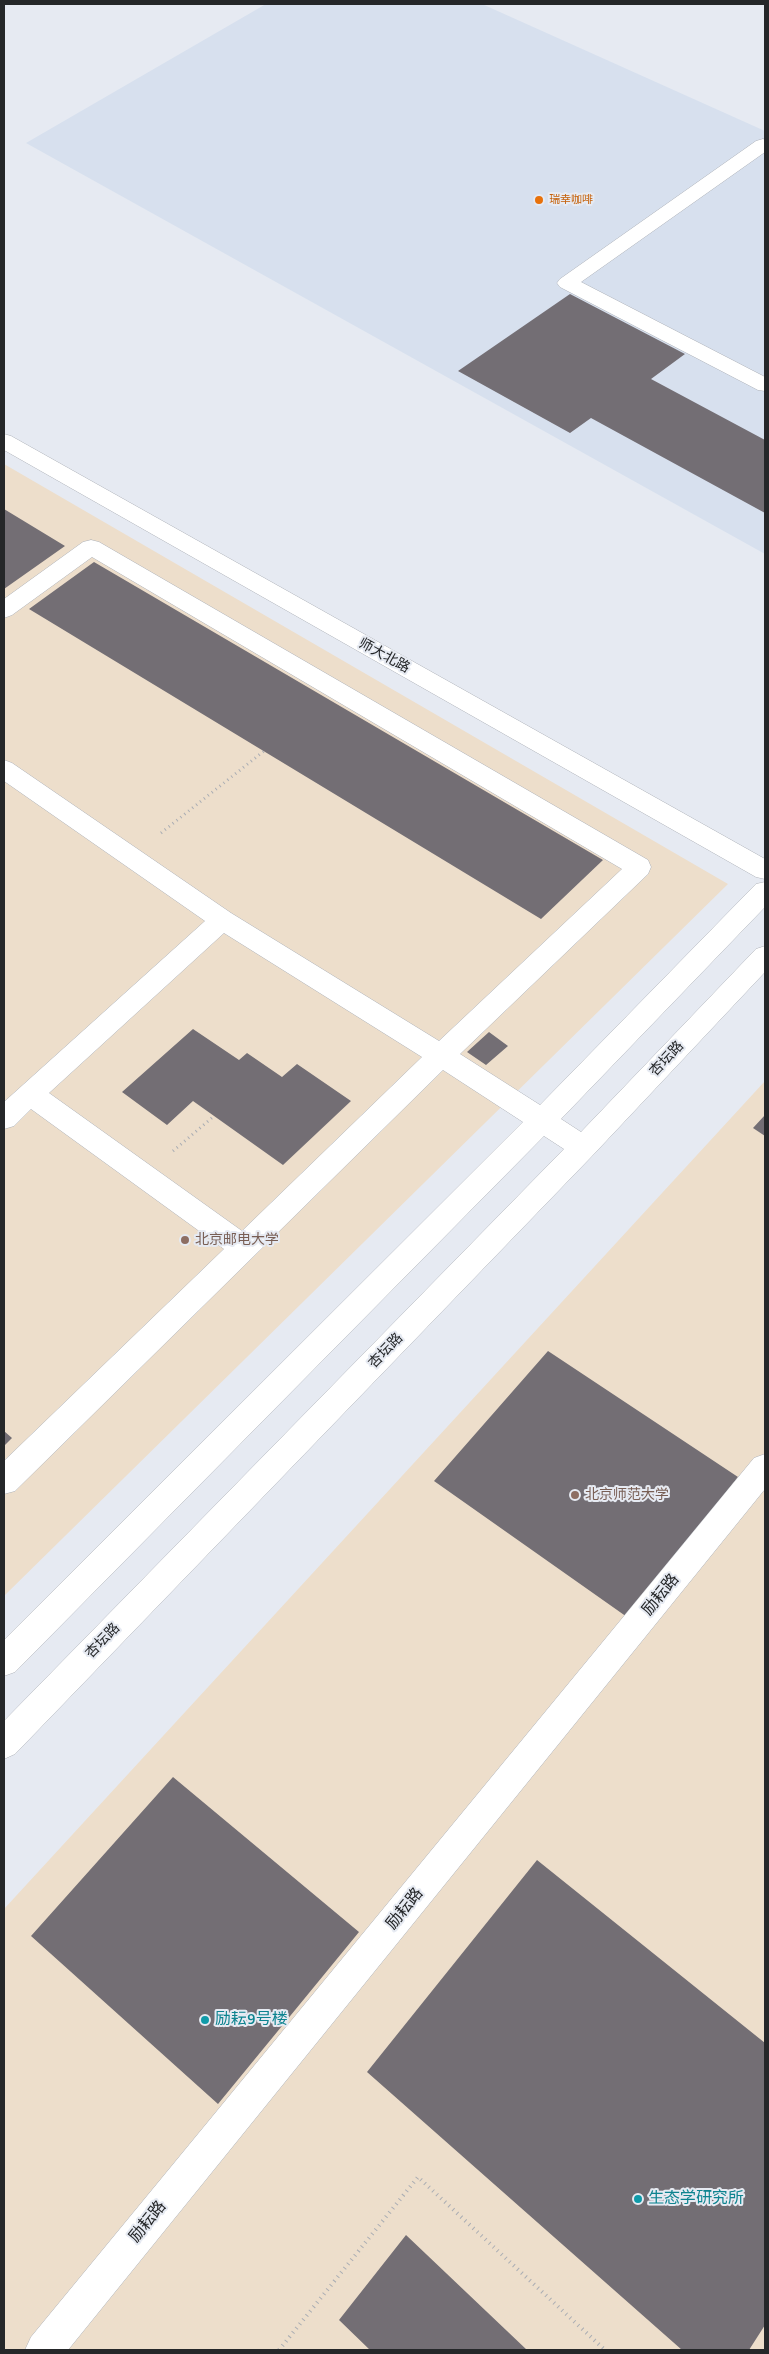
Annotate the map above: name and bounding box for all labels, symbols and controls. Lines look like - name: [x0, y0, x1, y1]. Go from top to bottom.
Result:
- place label: 瑞幸咖啡: [549, 193, 593, 207]
- marker: 瑞幸咖啡: [533, 194, 545, 206]
- street label: 师大北路: [355, 635, 413, 677]
- street label: 杏坛路: [647, 1038, 687, 1080]
- place label: 北京邮电大学: [195, 1232, 279, 1248]
- marker: 北京邮电大学: [179, 1234, 191, 1246]
- street label: 杏坛路: [365, 1330, 407, 1372]
- place label: 北京师范大学: [585, 1487, 669, 1503]
- marker: 北京师范大学: [569, 1489, 581, 1501]
- street label: 励耘路: [638, 1570, 684, 1620]
- street label: 杏坛路: [82, 1620, 124, 1662]
- street label: 励耘路: [382, 1884, 428, 1934]
- place label: 励耘9号楼: [215, 2010, 288, 2030]
- marker: 励耘9号楼: [199, 2014, 211, 2026]
- place label: 生态学研究所: [648, 2189, 744, 2209]
- marker: 生态学研究所: [632, 2193, 644, 2205]
- street label: 励耘路: [125, 2197, 171, 2247]

